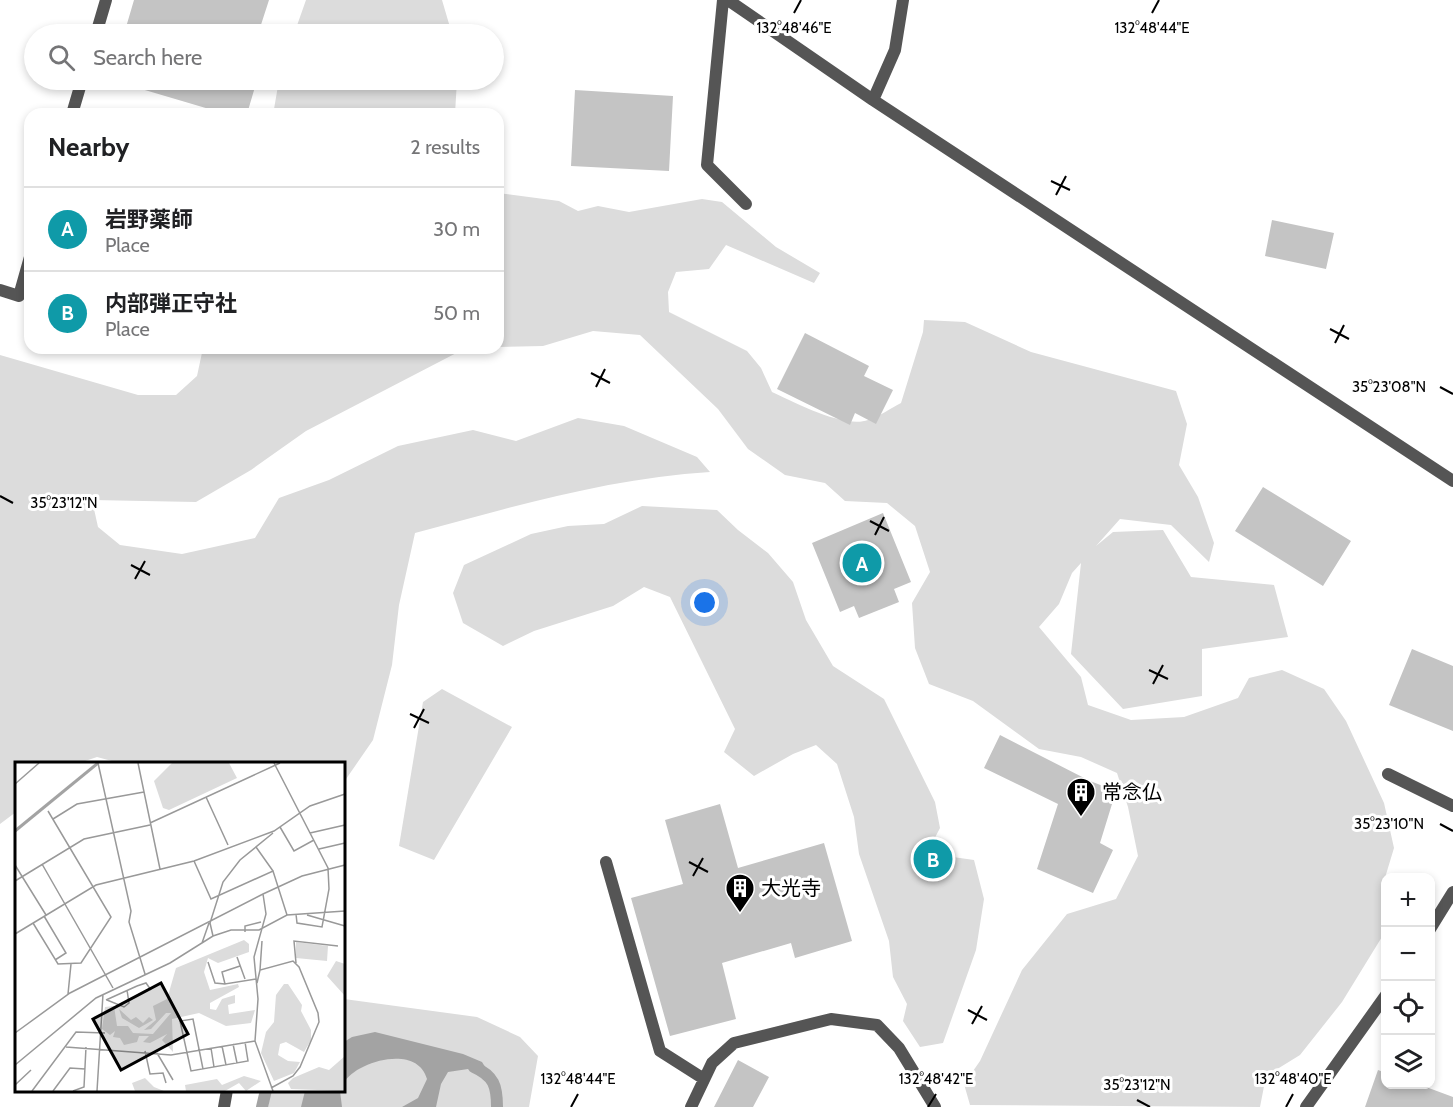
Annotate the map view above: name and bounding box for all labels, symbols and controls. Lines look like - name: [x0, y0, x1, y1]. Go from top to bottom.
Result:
- text: 132°48'46"E: [756, 19, 832, 37]
- text: 132°48'44"E: [1114, 19, 1190, 37]
- search box: [24, 24, 504, 90]
- icon: search: [45, 41, 78, 74]
- text: Search here: [93, 44, 202, 71]
- text: Nearby: [48, 131, 129, 163]
- text: 2 results: [410, 135, 480, 159]
- text: 岩野薬師: [105, 206, 193, 233]
- text: A: [61, 217, 74, 241]
- text: 30 m: [433, 217, 480, 241]
- text: Place: [105, 233, 150, 257]
- text: 内部弾正守社: [105, 290, 237, 317]
- text: B: [61, 301, 74, 325]
- text: 50 m: [433, 301, 480, 325]
- text: Place: [105, 317, 150, 341]
- text: 35°23'08"N: [1352, 378, 1426, 396]
- text: 35°23'12"N: [30, 494, 98, 512]
- pin: A: [842, 540, 882, 586]
- your location: [690, 588, 719, 617]
- inset map: [15, 762, 345, 1092]
- building icon: 常念仏: [1065, 776, 1097, 818]
- place label: 常念仏: [1102, 780, 1162, 804]
- text: 35°23'10"N: [1354, 815, 1424, 833]
- pin: B: [914, 836, 952, 882]
- building icon: 大光寺: [724, 872, 756, 914]
- map controls: [1381, 873, 1435, 1089]
- button: +: [1381, 873, 1435, 927]
- place label: 大光寺: [761, 876, 821, 900]
- button: −: [1381, 927, 1435, 981]
- button: locate: [1381, 981, 1435, 1035]
- button: layers: [1381, 1035, 1435, 1089]
- text: 132°48'44"E: [540, 1070, 616, 1088]
- text: 132°48'42"E: [899, 1070, 973, 1088]
- text: 132°48'40"E: [1254, 1070, 1332, 1088]
- text: 35°23'12"N: [1103, 1076, 1171, 1094]

